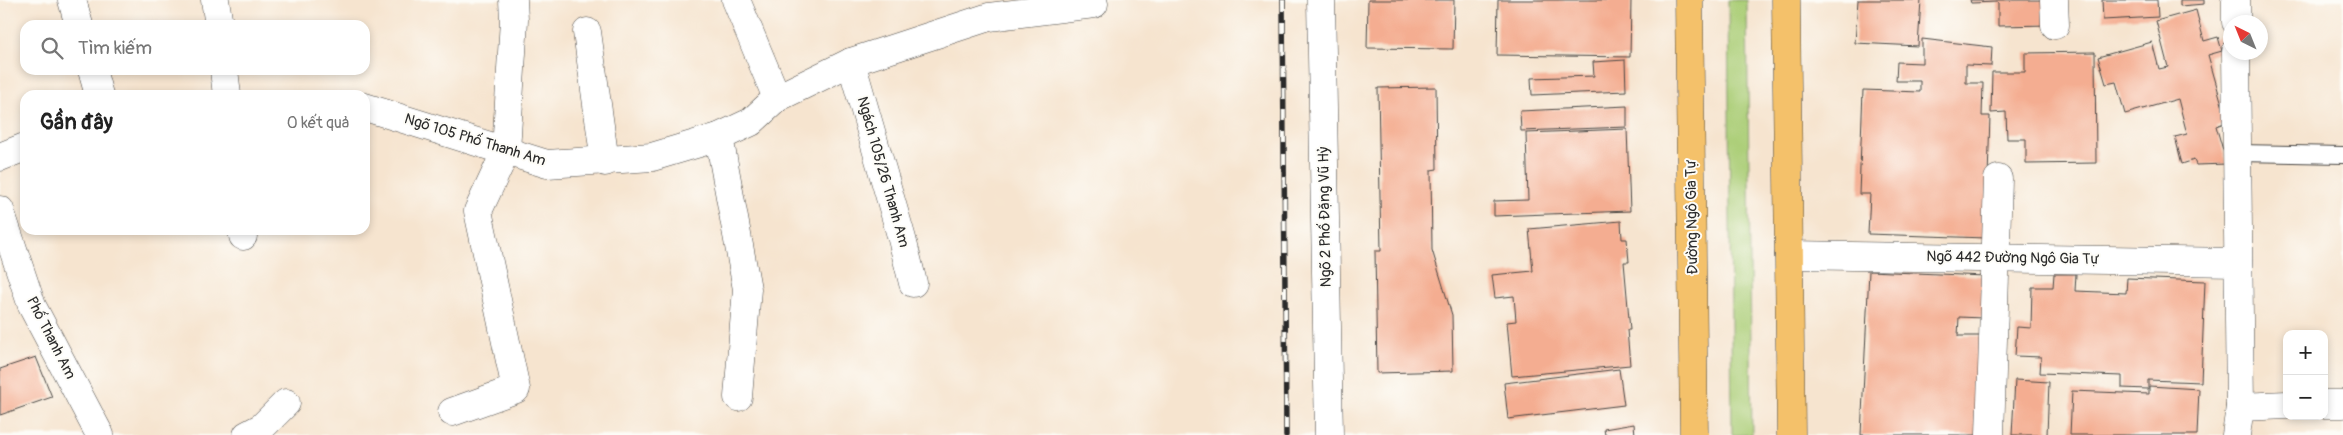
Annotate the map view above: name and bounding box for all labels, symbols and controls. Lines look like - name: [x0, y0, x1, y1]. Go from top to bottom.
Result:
- north arrow: [2223, 15, 2268, 60]
- search box: [20, 20, 370, 75]
- icon: search: [38, 34, 66, 62]
- text: Tìm kiếm: [78, 36, 152, 60]
- street label: Ngách 105/26 Thanh Am: [852, 94, 914, 250]
- text: Gần đây: [40, 109, 113, 136]
- street label: Ngõ 105 Phố Thanh Am: [402, 109, 548, 171]
- text: 0 kết quả: [287, 113, 350, 133]
- street label: Ngõ 2 Phố Đặng Vũ Hỷ: [1314, 146, 1336, 287]
- street label: Đường Ngô Gia Tự: [1681, 159, 1703, 275]
- street label: Ngõ 442 Đường Ngô Gia Tự: [1926, 247, 2100, 269]
- street label: Phố Thanh Am: [22, 294, 80, 382]
- map controls: [2283, 330, 2328, 420]
- button: +: [2283, 330, 2328, 375]
- button: −: [2283, 375, 2328, 420]

